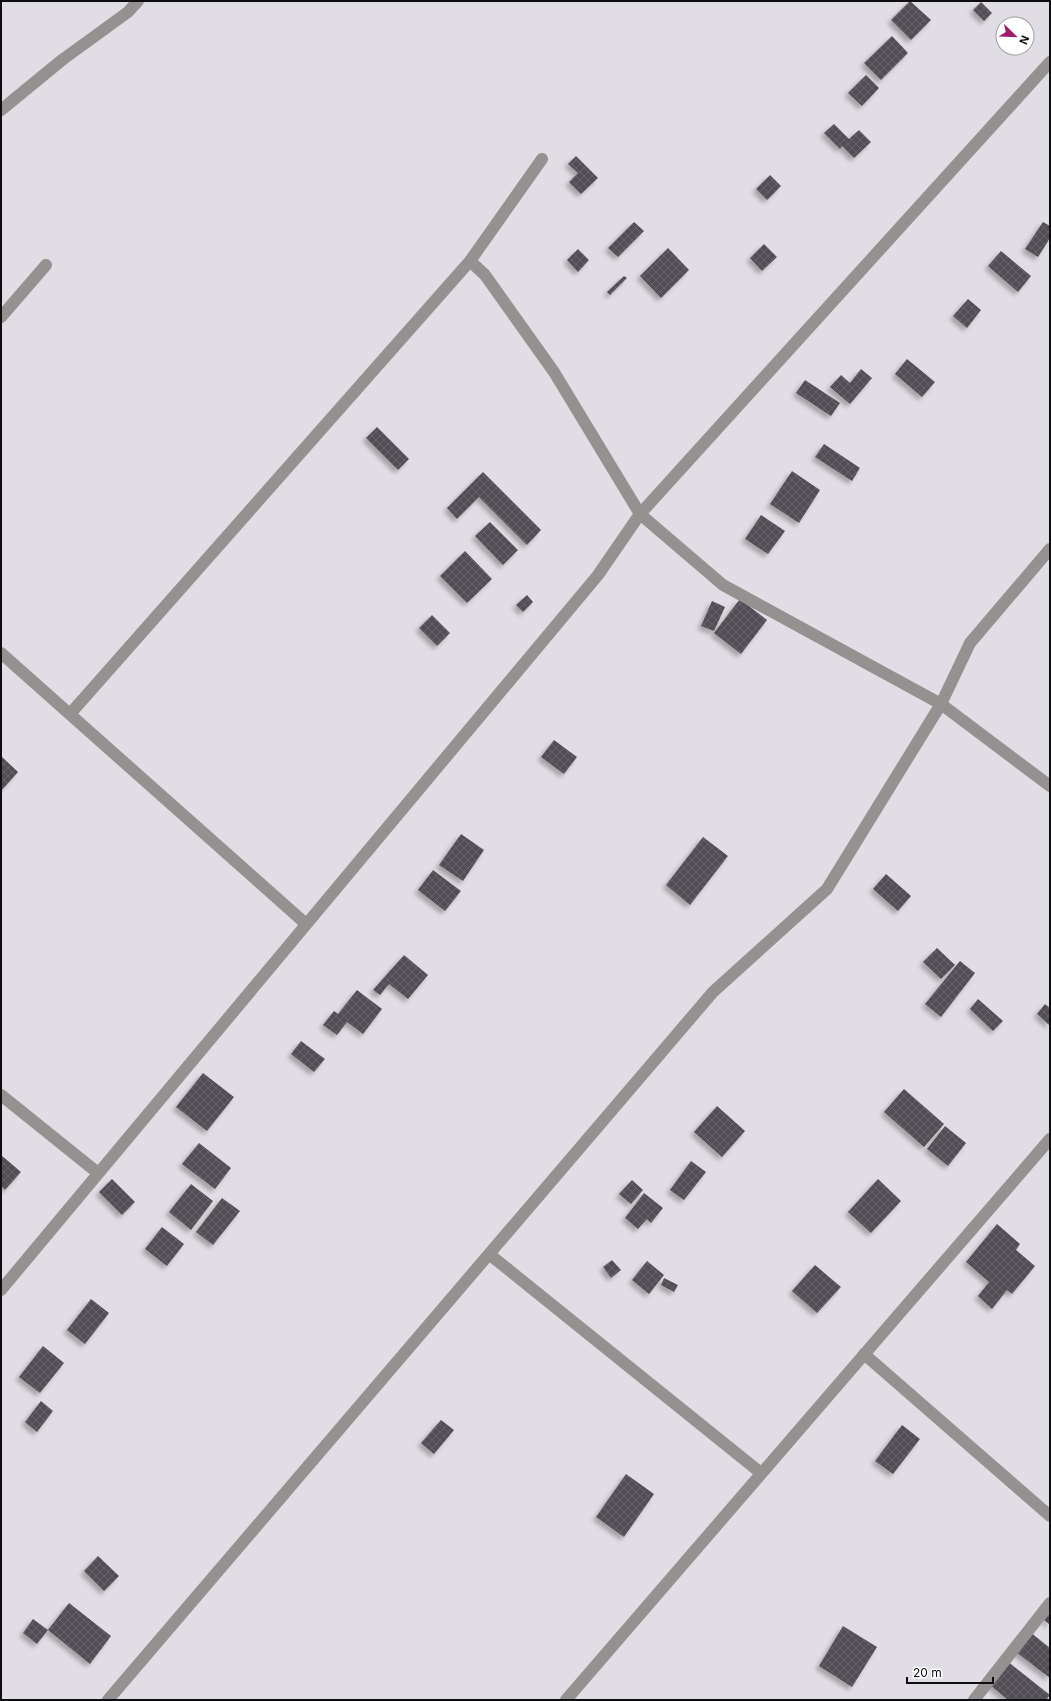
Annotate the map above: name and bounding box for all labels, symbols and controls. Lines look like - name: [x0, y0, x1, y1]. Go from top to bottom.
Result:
- north arrow: [995, 16, 1035, 56]
- text: N: [1016, 33, 1032, 47]
- scale bar: [907, 1659, 993, 1685]
- text: 20 m: [913, 1665, 942, 1680]

